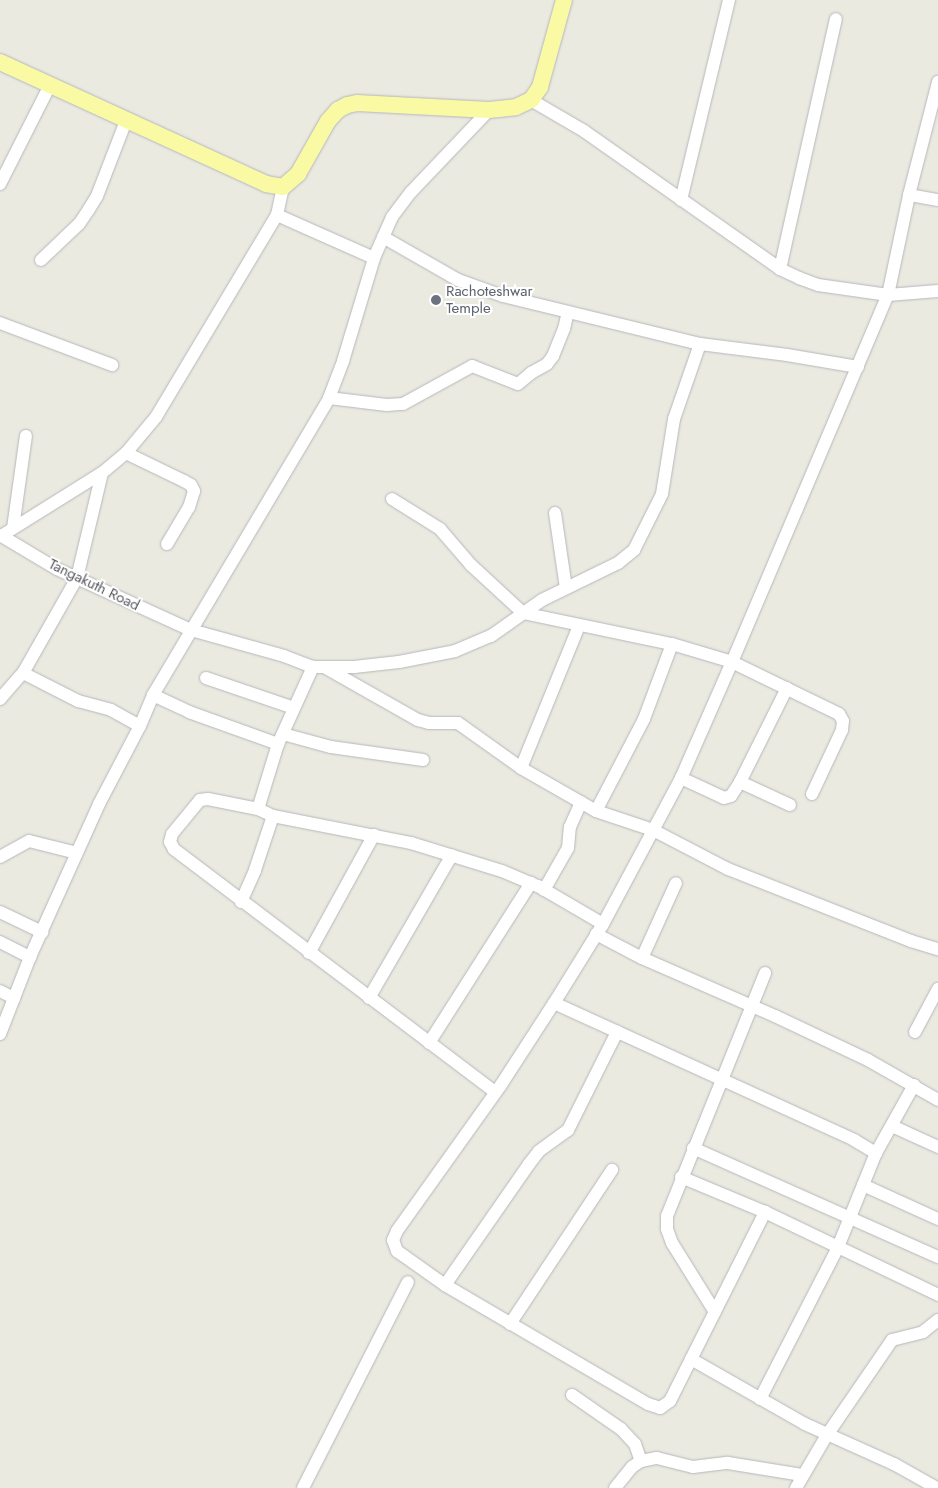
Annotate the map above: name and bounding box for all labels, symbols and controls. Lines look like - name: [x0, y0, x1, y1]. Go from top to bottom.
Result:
- place label: Rachoteshwar Temple: [446, 282, 533, 317]
- marker: Rachoteshwar Temple: [430, 294, 442, 306]
- street label: Tangakuth Road: [46, 555, 142, 615]

